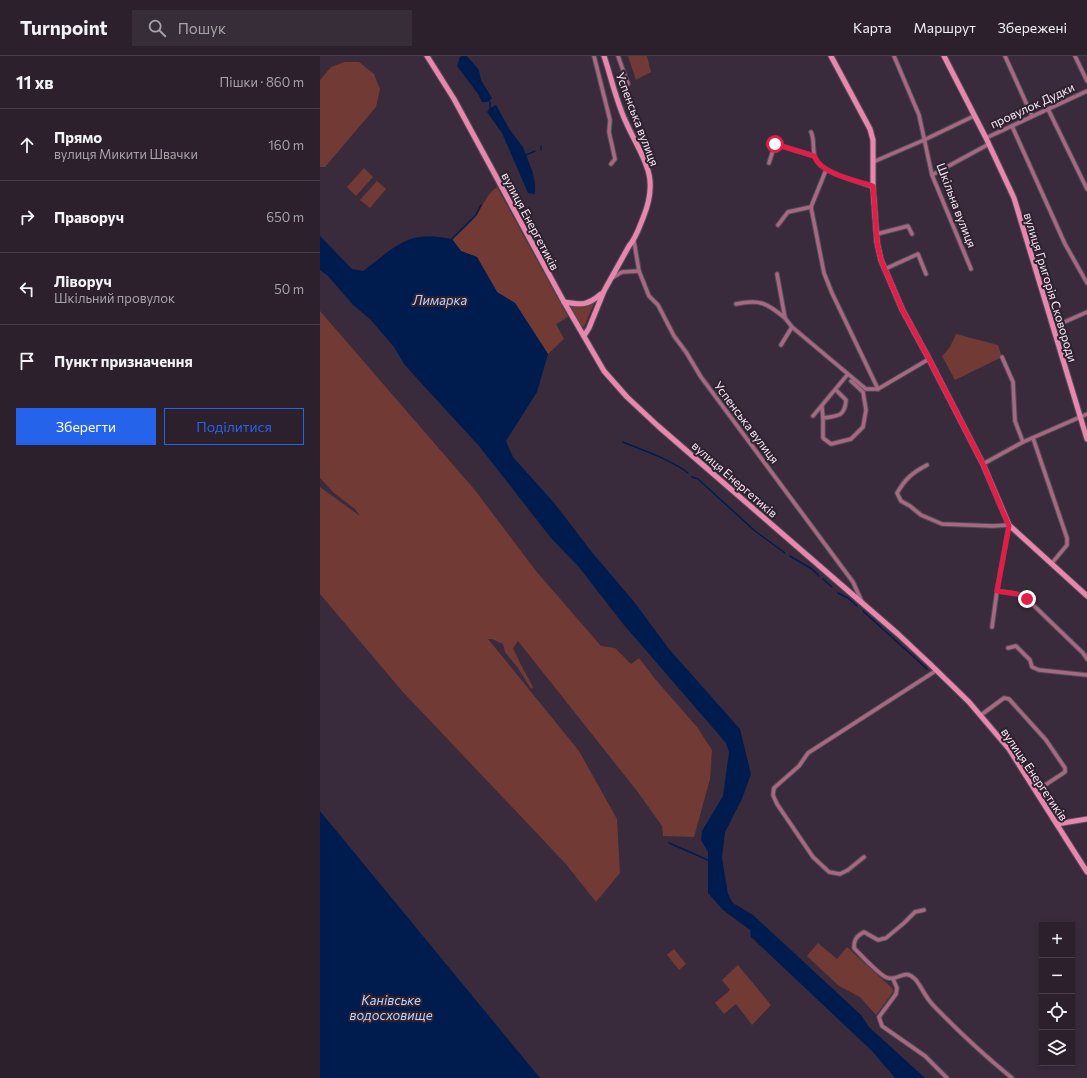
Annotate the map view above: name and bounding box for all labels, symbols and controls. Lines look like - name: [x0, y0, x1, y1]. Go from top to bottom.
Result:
- search box: [132, 10, 412, 46]
- text: Turnpoint: [20, 16, 108, 39]
- icon: search: [146, 17, 168, 39]
- text: Пошук: [178, 19, 226, 37]
- text: Карта: [853, 19, 892, 36]
- text: Маршрут: [914, 19, 976, 36]
- text: Збережені: [998, 19, 1067, 36]
- street label: Успенська вулиця: [614, 70, 662, 168]
- text: 11 хв: [16, 72, 54, 93]
- text: Пішки · 860 m: [220, 74, 304, 90]
- street label: провулок Дудки: [988, 79, 1076, 131]
- text: Прямо: [54, 128, 102, 146]
- icon: ahead: [16, 134, 38, 156]
- route start: [766, 135, 784, 153]
- text: 160 m: [268, 137, 304, 153]
- text: вулиця Микити Швачки: [54, 146, 198, 162]
- street label: Шкільна вулиця: [934, 161, 980, 249]
- street label: вулиця Енергетиків: [499, 170, 563, 272]
- icon: right: [16, 206, 38, 228]
- text: Праворуч: [54, 208, 124, 226]
- text: 650 m: [266, 209, 304, 225]
- street label: вулиця Григорія Сковороди: [1022, 211, 1080, 363]
- text: Ліворуч: [54, 272, 112, 290]
- icon: left: [16, 278, 38, 300]
- text: 50 m: [274, 281, 304, 297]
- text: Шкільний провулок: [54, 290, 175, 306]
- water label: Лимарка: [412, 292, 467, 308]
- icon: arrive: [16, 350, 38, 372]
- text: Пункт призначення: [54, 352, 193, 370]
- street label: Успенська вулиця: [712, 378, 782, 466]
- button: Зберегти: [16, 408, 156, 445]
- button: Поділитися: [164, 408, 304, 445]
- street label: вулиця Енергетиків: [689, 438, 781, 520]
- route end: [1018, 590, 1036, 608]
- street label: вулиця Енергетиків: [999, 725, 1071, 823]
- map controls: [1039, 922, 1075, 1066]
- button: +: [1039, 922, 1075, 958]
- button: −: [1039, 958, 1075, 994]
- water label: Канівське водосховище: [350, 992, 433, 1023]
- button: locate: [1039, 994, 1075, 1030]
- button: layers: [1039, 1030, 1075, 1066]

